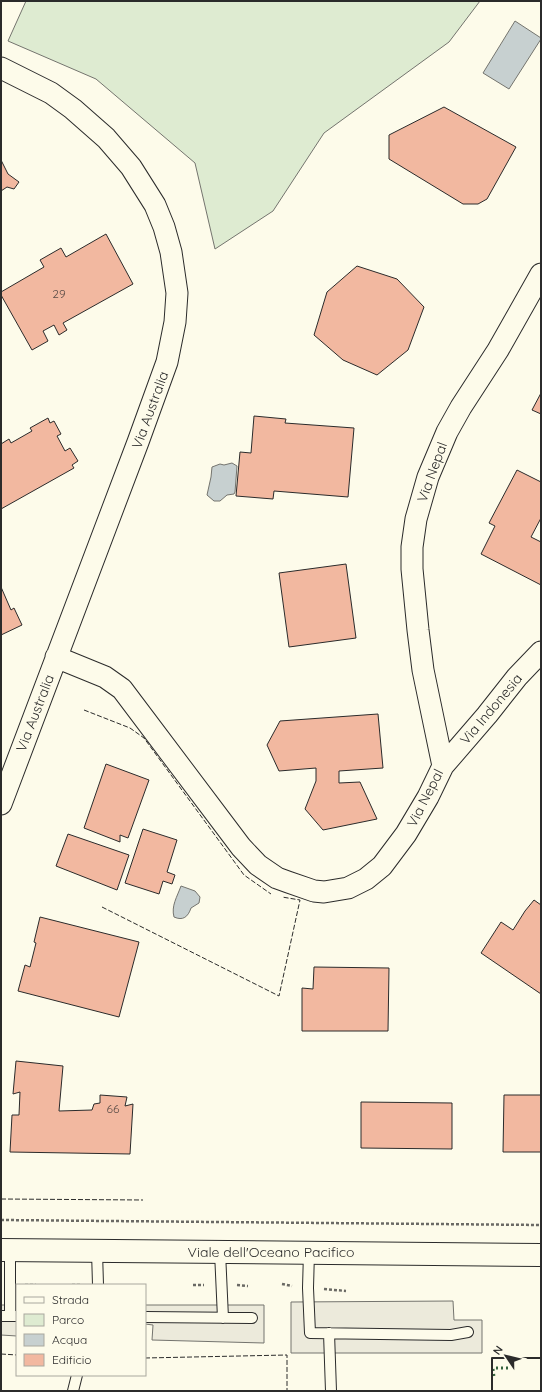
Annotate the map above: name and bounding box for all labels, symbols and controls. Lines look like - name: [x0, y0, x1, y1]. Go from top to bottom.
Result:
- house number: 29: [52, 286, 66, 301]
- street label: Via Australia: [128, 369, 172, 451]
- street label: Via Nepal: [413, 439, 451, 505]
- street label: Via Indonesia: [456, 670, 526, 748]
- street label: Via Australia: [12, 672, 58, 754]
- street label: Via Nepal: [403, 766, 447, 830]
- house number: 66: [107, 1101, 120, 1116]
- street label: Viale dell'Oceano Pacifico: [188, 1243, 354, 1261]
- legend: [16, 1284, 146, 1376]
- text: Strada: [52, 1292, 89, 1307]
- text: Parco: [52, 1312, 84, 1327]
- text: Acqua: [52, 1332, 87, 1347]
- north arrow: [486, 1336, 526, 1376]
- text: N: [490, 1343, 506, 1358]
- text: Edificio: [52, 1352, 92, 1367]

